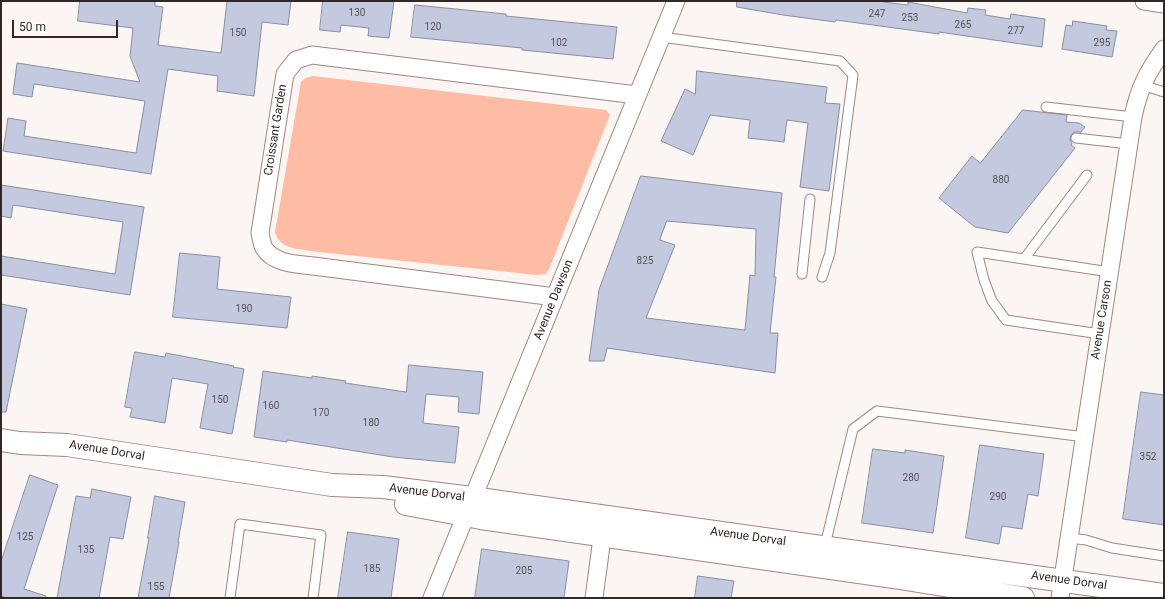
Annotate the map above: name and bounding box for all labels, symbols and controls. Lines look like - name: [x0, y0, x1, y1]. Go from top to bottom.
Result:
- house number: 130: [349, 7, 365, 19]
- house number: 247: [869, 8, 885, 20]
- scale bar: [14, 12, 120, 38]
- house number: 253: [902, 12, 918, 24]
- house number: 265: [955, 19, 971, 31]
- text: 50 m: [19, 20, 46, 34]
- house number: 120: [425, 21, 441, 33]
- house number: 277: [1008, 25, 1024, 37]
- house number: 150: [230, 27, 246, 39]
- house number: 102: [551, 37, 567, 49]
- house number: 295: [1094, 37, 1110, 49]
- street label: Croissant Garden: [262, 83, 290, 177]
- house number: 880: [993, 174, 1009, 186]
- house number: 825: [637, 255, 653, 267]
- street label: Avenue Dawson: [531, 258, 577, 342]
- street label: Avenue Carson: [1089, 279, 1115, 361]
- house number: 190: [236, 303, 252, 315]
- house number: 150: [212, 394, 228, 406]
- house number: 160: [263, 400, 279, 412]
- house number: 170: [313, 407, 329, 419]
- house number: 180: [363, 417, 379, 429]
- street label: Avenue Dorval: [68, 438, 146, 464]
- house number: 352: [1140, 451, 1156, 463]
- house number: 280: [903, 472, 919, 484]
- street label: Avenue Dorval: [388, 481, 466, 505]
- house number: 290: [990, 491, 1006, 503]
- street label: Avenue Dorval: [709, 525, 787, 549]
- house number: 125: [17, 531, 33, 543]
- house number: 135: [78, 544, 94, 556]
- house number: 185: [364, 563, 380, 575]
- house number: 205: [516, 565, 532, 577]
- street label: Avenue Dorval: [1030, 569, 1108, 593]
- house number: 155: [148, 581, 164, 593]

